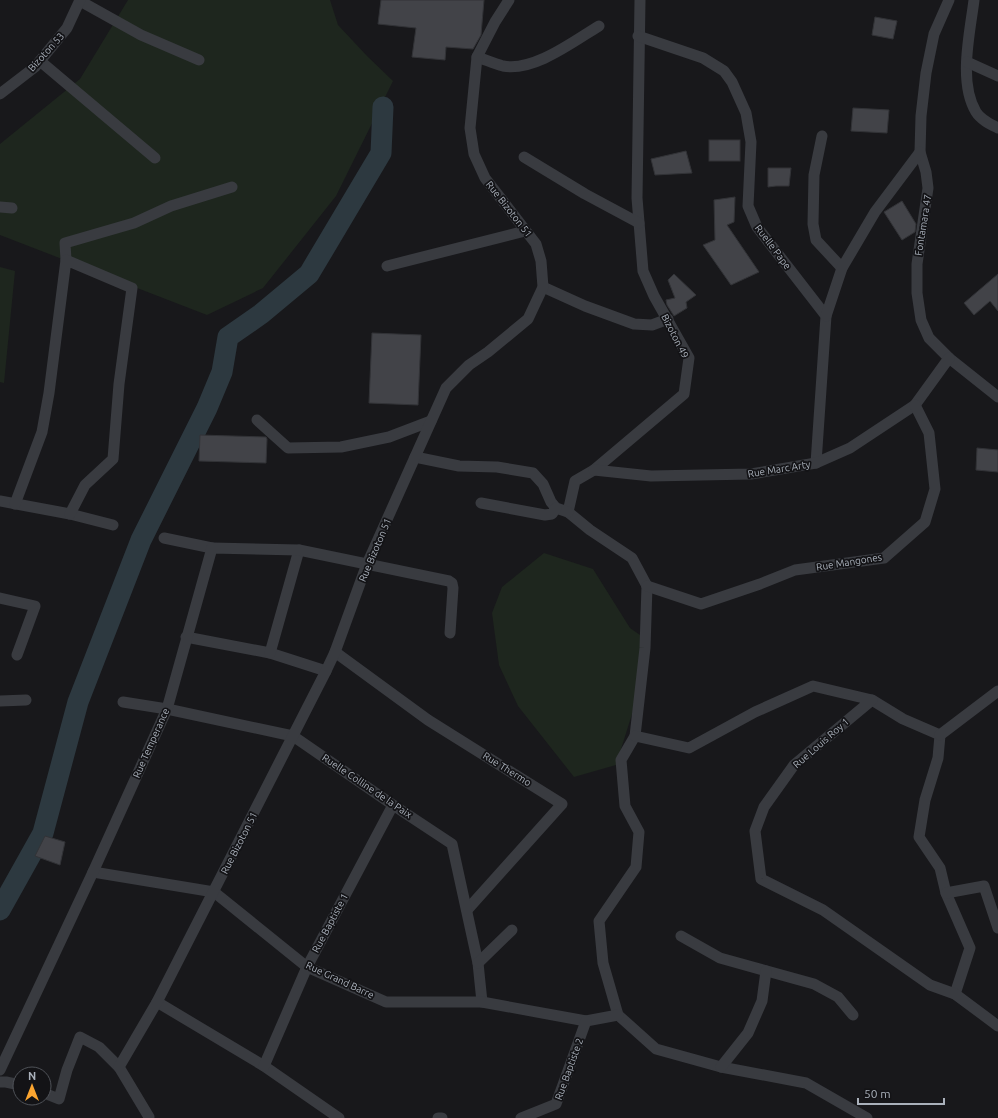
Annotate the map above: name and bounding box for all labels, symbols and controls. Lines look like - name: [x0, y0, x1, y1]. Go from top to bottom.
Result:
- street label: Bizoton 53: [26, 30, 66, 74]
- street label: Rue Bizoton 51: [484, 179, 534, 239]
- street label: Fontamara 47: [913, 193, 933, 257]
- street label: Ruelle Pape: [753, 223, 793, 271]
- street label: Bizoton 49: [659, 312, 691, 360]
- street label: Rue Marc Arty: [747, 459, 811, 479]
- street label: Rue Bizoton 51: [357, 517, 393, 583]
- street label: Rue Mangones: [815, 551, 883, 573]
- street label: Rue Temperance: [131, 706, 171, 780]
- street label: Rue Louis Roy 1: [791, 716, 851, 770]
- street label: Rue Thermo: [481, 750, 533, 788]
- street label: Ruelle Colline de la Paix: [320, 752, 414, 820]
- street label: Rue Bizoton 51: [219, 810, 259, 876]
- street label: Rue Baptiste 1: [310, 892, 350, 954]
- street label: Rue Grand Barre: [304, 959, 376, 1001]
- street label: Rue Baptiste 2: [553, 1037, 585, 1101]
- north arrow: [12, 1066, 52, 1106]
- text: N: [28, 1070, 36, 1082]
- scale bar: [858, 1080, 944, 1106]
- text: 50 m: [864, 1087, 891, 1100]

